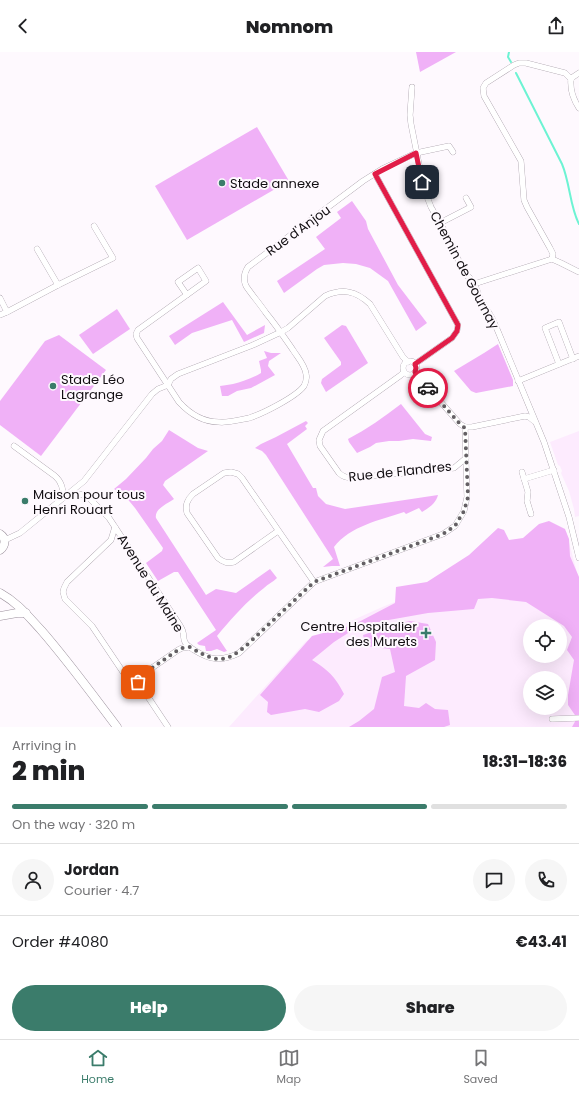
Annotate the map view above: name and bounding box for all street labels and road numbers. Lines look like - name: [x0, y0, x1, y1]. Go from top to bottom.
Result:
- street label: Rue d'Anjou: [262, 201, 334, 260]
- street label: Chemin de Gournay: [425, 208, 504, 333]
- street label: Rue de Flandres: [348, 457, 453, 486]
- street label: Avenue du Maine: [113, 531, 188, 636]

